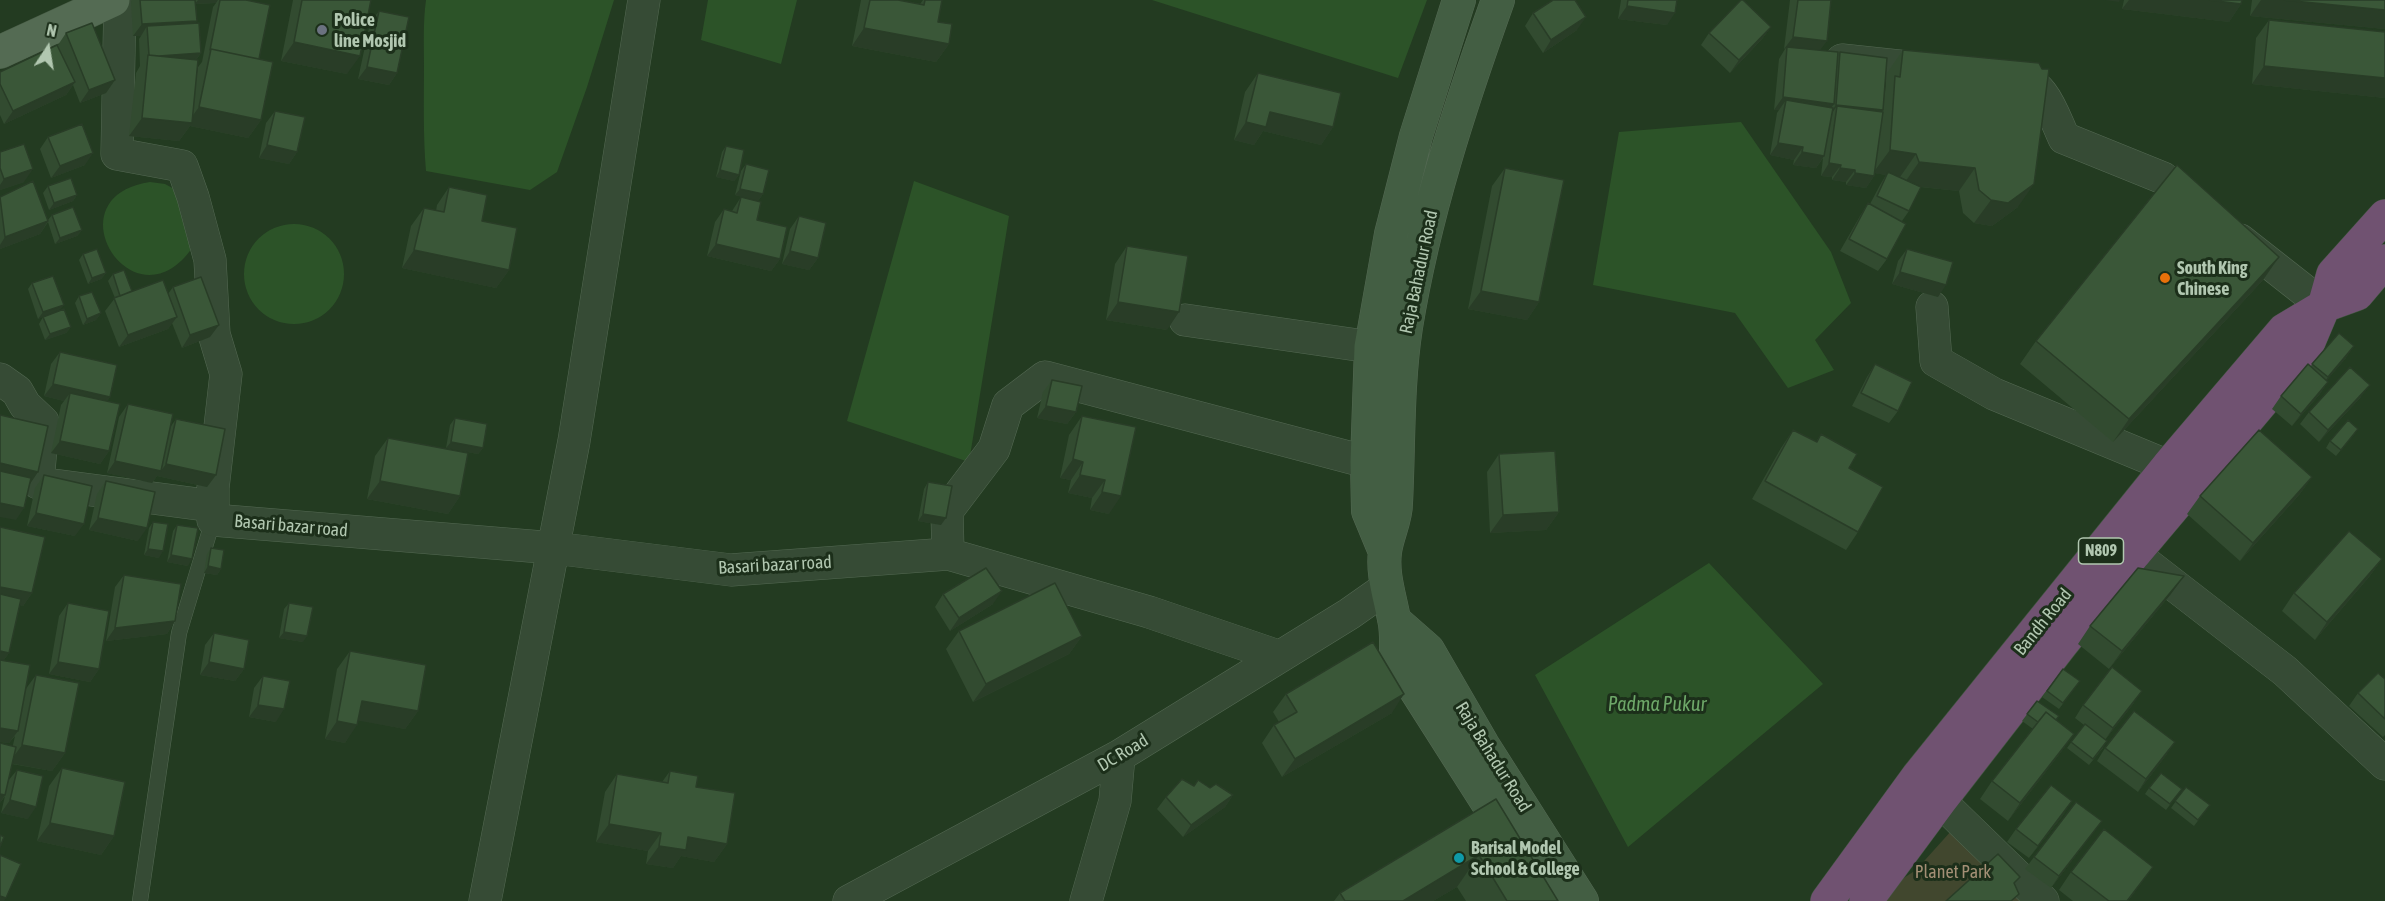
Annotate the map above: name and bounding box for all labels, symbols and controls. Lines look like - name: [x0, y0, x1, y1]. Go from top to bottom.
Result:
- place label: Police line Mosjid: [334, 9, 406, 52]
- north arrow: [18, 18, 78, 78]
- text: N: [45, 21, 58, 40]
- marker: Police line Mosjid: [315, 23, 329, 37]
- street label: Raja Bahadur Road: [1395, 208, 1443, 336]
- place label: South King Chinese: [2177, 257, 2248, 300]
- marker: South King Chinese: [2158, 271, 2172, 285]
- street label: Basari bazar road: [233, 510, 349, 542]
- road number: N809: [2078, 538, 2124, 564]
- street label: Basari bazar road: [718, 551, 832, 579]
- street label: Bandh Road: [2010, 584, 2076, 660]
- water label: Padma Pukur: [1608, 693, 1706, 717]
- street label: Raja Bahadur Road: [1451, 698, 1535, 816]
- street label: DC Road: [1094, 730, 1152, 776]
- place label: Barisal Model School & College: [1471, 837, 1580, 880]
- marker: Barisal Model School & College: [1452, 851, 1466, 865]
- park label: Planet Park: [1915, 861, 1991, 883]

